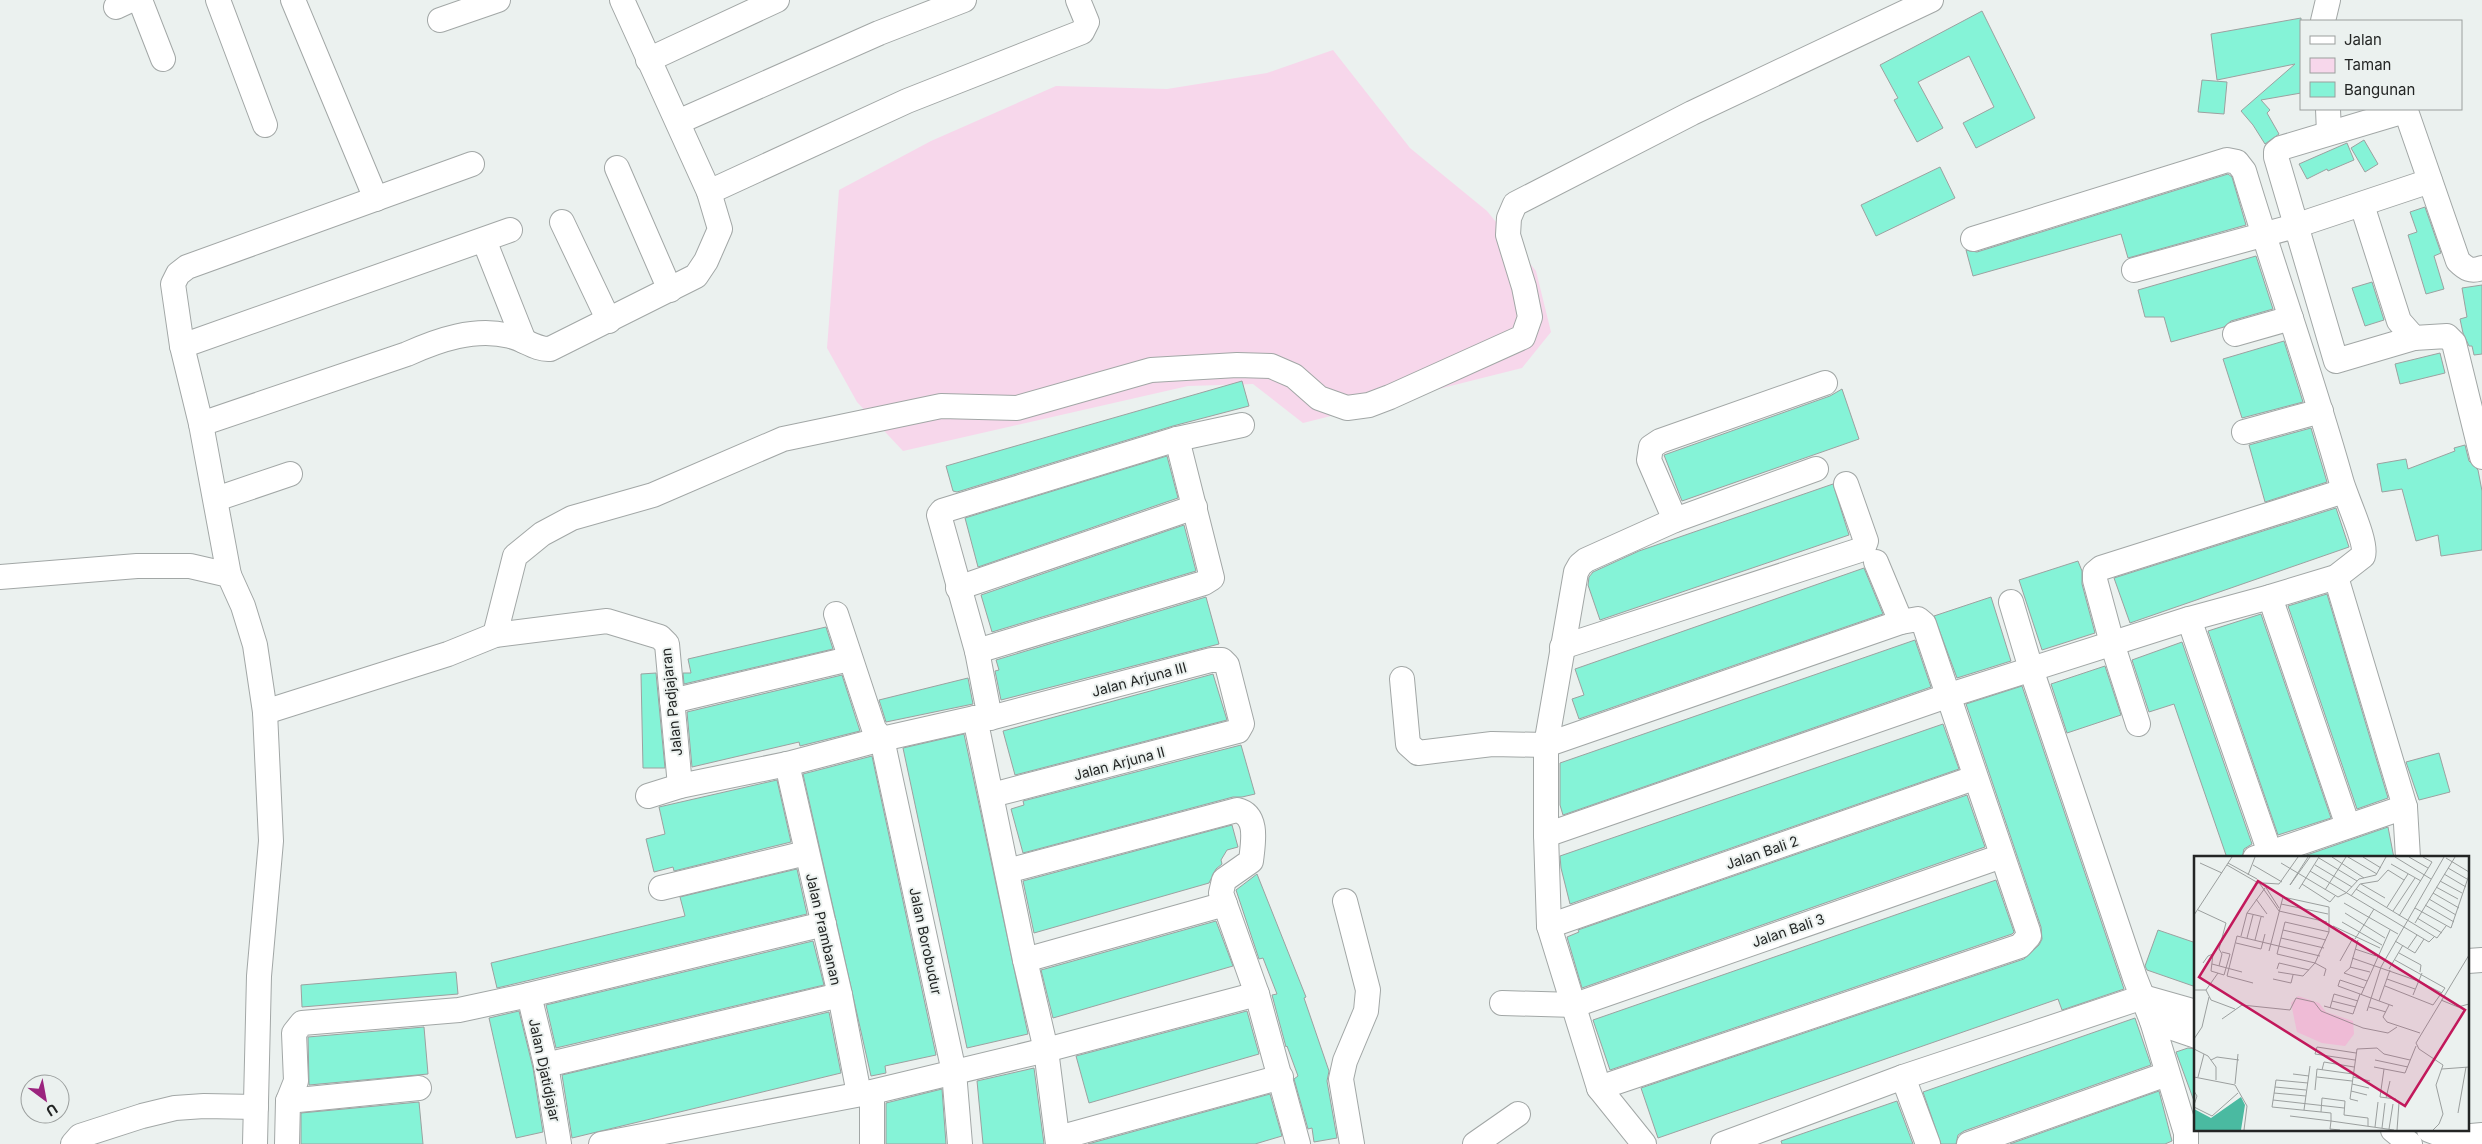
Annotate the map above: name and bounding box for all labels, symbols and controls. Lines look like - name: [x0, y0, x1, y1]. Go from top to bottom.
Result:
- legend: [2300, 20, 2462, 110]
- text: Jalan: [2344, 30, 2382, 49]
- text: Taman: [2344, 55, 2391, 74]
- text: Bangunan: [2344, 80, 2415, 99]
- street label: Jalan Padjajaran: [657, 647, 685, 757]
- street label: Jalan Arjuna III: [1090, 658, 1188, 700]
- street label: Jalan Arjuna II: [1072, 743, 1166, 783]
- street label: Jalan Bali 2: [1723, 832, 1801, 872]
- inset map: [2194, 856, 2470, 1132]
- street label: Jalan Prambanan: [803, 871, 845, 987]
- street label: Jalan Borobudur: [906, 886, 946, 996]
- street label: Jalan Bali 3: [1749, 910, 1827, 950]
- street label: Jalan Djatidjajar: [526, 1017, 564, 1123]
- north arrow: [20, 1074, 70, 1124]
- text: U: [43, 1101, 61, 1120]

